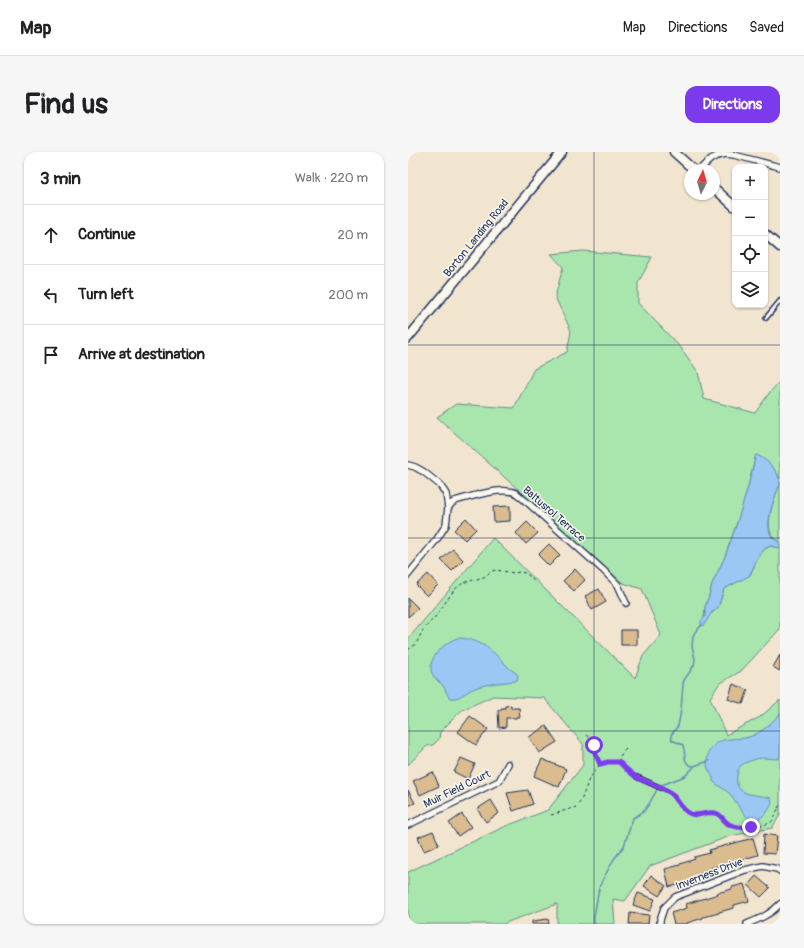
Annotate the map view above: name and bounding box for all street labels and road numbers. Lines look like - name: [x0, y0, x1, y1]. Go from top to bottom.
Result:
- street label: Borton Landing Road: [441, 196, 511, 280]
- street label: Baltusrol Terrace: [520, 483, 588, 545]
- street label: Muir Field Court: [421, 767, 493, 811]
- street label: Inverness Drive: [674, 855, 745, 893]

